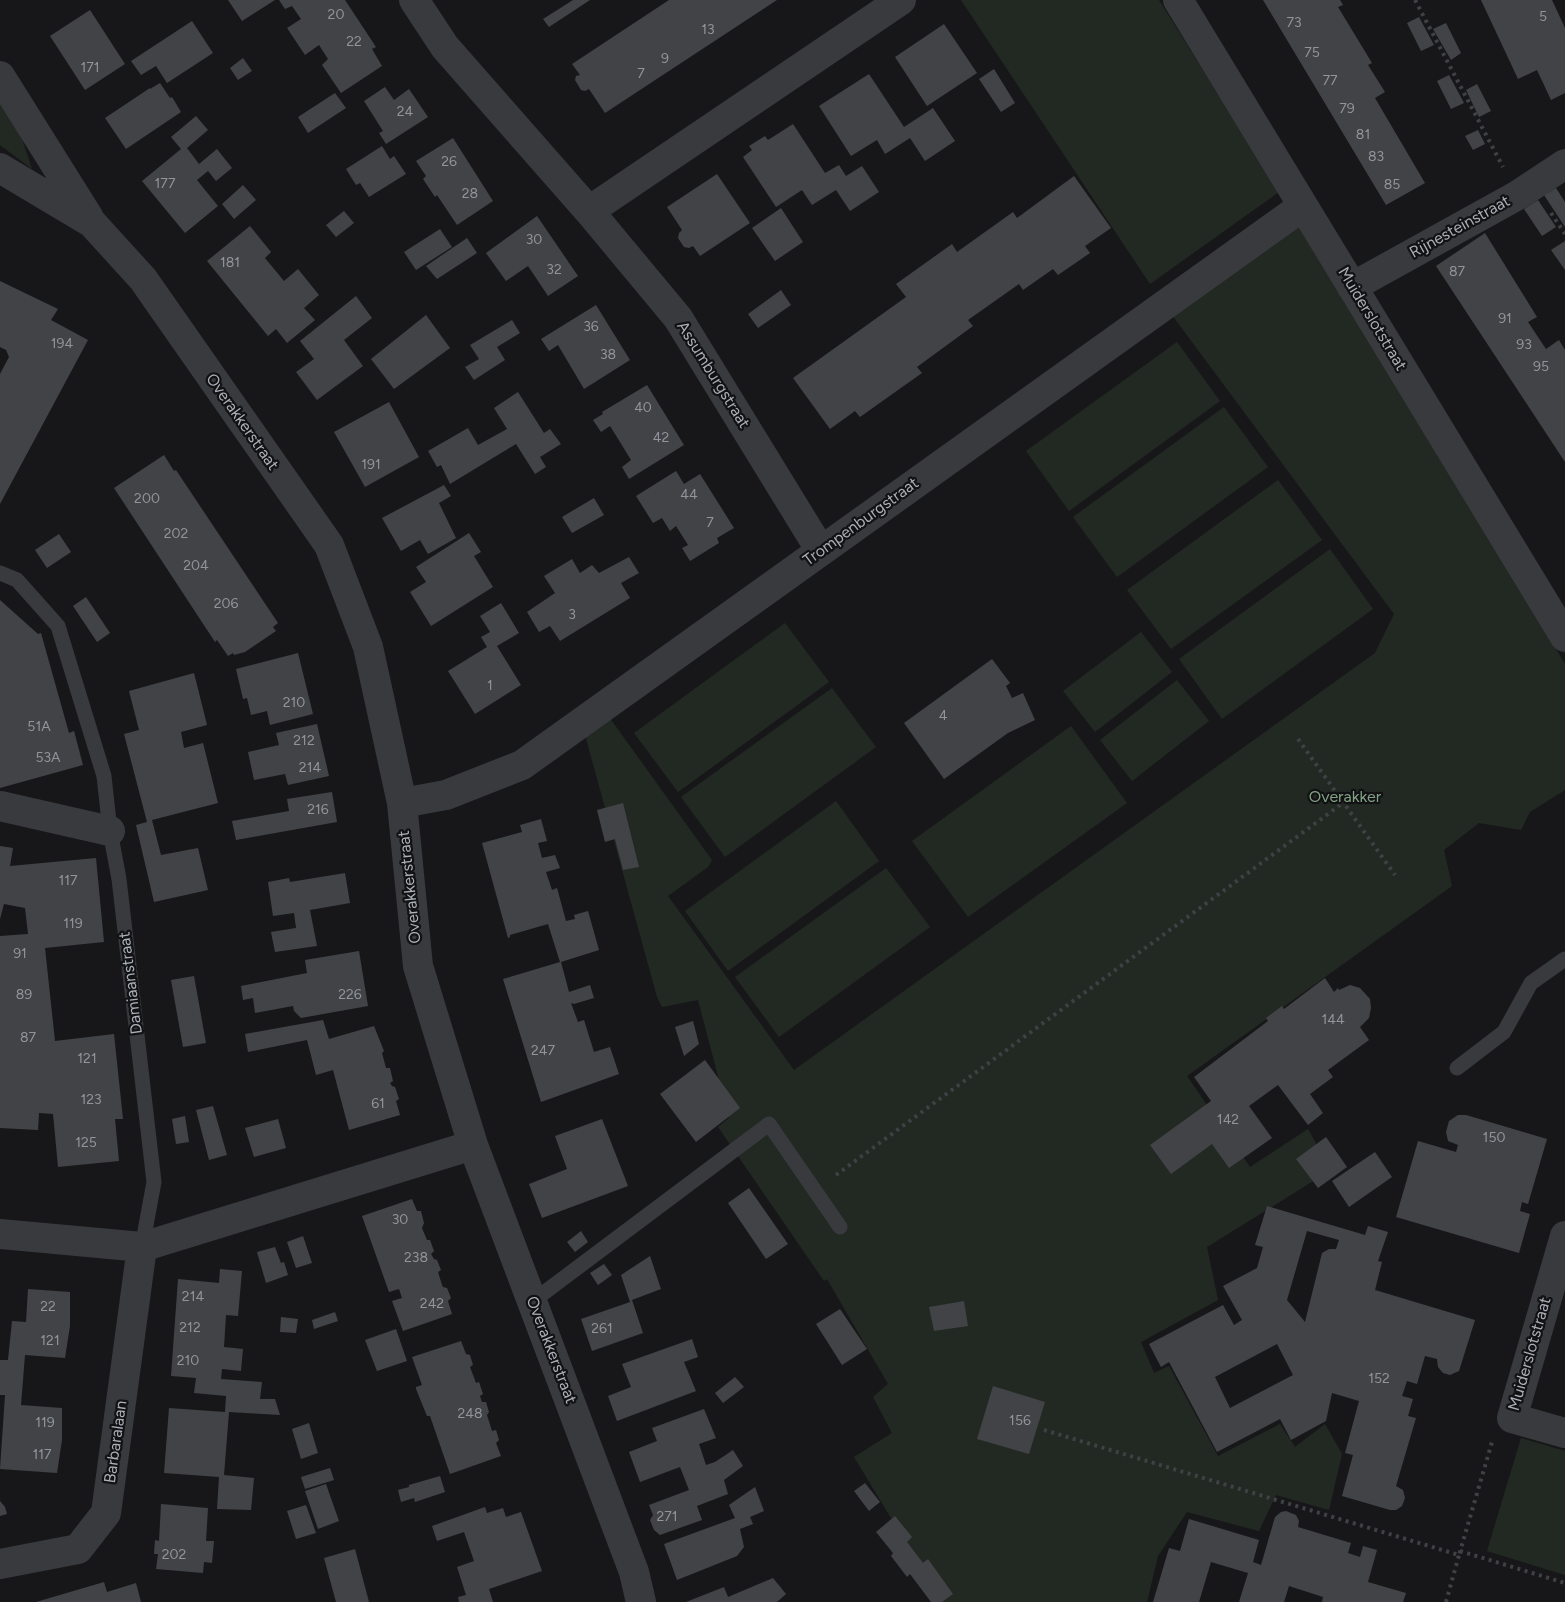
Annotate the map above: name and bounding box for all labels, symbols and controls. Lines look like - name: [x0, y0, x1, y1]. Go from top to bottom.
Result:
- house number: 20: [328, 7, 344, 23]
- house number: 5: [1539, 9, 1547, 25]
- house number: 73: [1286, 15, 1302, 31]
- house number: 13: [701, 22, 715, 38]
- house number: 22: [346, 34, 362, 50]
- house number: 75: [1304, 45, 1320, 61]
- house number: 9: [661, 51, 669, 67]
- house number: 171: [80, 60, 100, 76]
- house number: 7: [637, 66, 645, 82]
- house number: 77: [1322, 73, 1338, 89]
- house number: 79: [1339, 101, 1355, 117]
- house number: 24: [397, 104, 413, 120]
- house number: 81: [1356, 127, 1370, 143]
- house number: 83: [1368, 149, 1384, 165]
- house number: 26: [441, 154, 457, 170]
- house number: 177: [155, 176, 175, 192]
- house number: 85: [1384, 177, 1400, 193]
- house number: 28: [462, 186, 478, 202]
- street label: Rijnesteinstraat: [1406, 191, 1514, 263]
- house number: 30: [526, 232, 542, 248]
- house number: 181: [220, 255, 240, 271]
- house number: 32: [546, 262, 562, 278]
- street label: Muiderslotstraat: [1334, 264, 1410, 374]
- house number: 87: [1449, 264, 1465, 280]
- house number: 91: [1498, 311, 1512, 327]
- street label: Assumburgstraat: [672, 318, 754, 432]
- house number: 36: [583, 319, 599, 335]
- house number: 194: [51, 336, 73, 352]
- house number: 93: [1516, 337, 1532, 353]
- house number: 38: [600, 347, 616, 363]
- house number: 95: [1533, 359, 1549, 375]
- street label: Overakkerstraat: [202, 370, 282, 474]
- house number: 40: [634, 400, 652, 416]
- house number: 42: [653, 430, 669, 446]
- house number: 191: [361, 457, 381, 473]
- street label: Trompenburgstraat: [800, 474, 922, 570]
- house number: 44: [680, 487, 698, 503]
- house number: 200: [134, 491, 160, 507]
- house number: 7: [706, 515, 714, 531]
- house number: 202: [164, 526, 188, 542]
- house number: 204: [183, 558, 209, 574]
- house number: 206: [214, 596, 238, 612]
- house number: 3: [568, 607, 576, 623]
- house number: 1: [487, 678, 493, 694]
- house number: 210: [283, 695, 305, 711]
- house number: 4: [939, 708, 947, 724]
- house number: 51A: [27, 719, 51, 735]
- house number: 212: [293, 733, 315, 749]
- house number: 53A: [35, 750, 61, 766]
- house number: 214: [299, 760, 321, 776]
- park label: Overakker: [1309, 787, 1381, 807]
- house number: 216: [307, 802, 329, 818]
- street label: Overakkerstraat: [395, 829, 425, 945]
- house number: 117: [58, 873, 78, 889]
- house number: 119: [63, 916, 83, 932]
- street label: Damiaanstraat: [115, 931, 147, 1035]
- house number: 91: [13, 946, 27, 962]
- house number: 89: [16, 987, 32, 1003]
- house number: 226: [338, 987, 362, 1003]
- house number: 144: [1321, 1012, 1345, 1028]
- house number: 87: [20, 1030, 36, 1046]
- house number: 247: [531, 1043, 555, 1059]
- house number: 121: [77, 1051, 97, 1067]
- house number: 123: [80, 1092, 102, 1108]
- house number: 61: [371, 1096, 385, 1112]
- house number: 142: [1217, 1112, 1239, 1128]
- house number: 150: [1483, 1130, 1505, 1146]
- house number: 125: [75, 1135, 97, 1151]
- house number: 30: [392, 1212, 408, 1228]
- house number: 238: [404, 1250, 428, 1266]
- house number: 214: [182, 1289, 204, 1305]
- street label: Overakkerstraat: [522, 1294, 580, 1406]
- street label: Muiderslotstraat: [1505, 1295, 1555, 1413]
- house number: 242: [420, 1296, 444, 1312]
- house number: 22: [40, 1299, 56, 1315]
- house number: 212: [179, 1320, 201, 1336]
- house number: 261: [591, 1321, 613, 1337]
- house number: 121: [40, 1333, 60, 1349]
- house number: 210: [177, 1353, 199, 1369]
- house number: 152: [1368, 1371, 1390, 1387]
- street label: Barbaralaan: [101, 1399, 131, 1485]
- house number: 248: [457, 1406, 483, 1422]
- house number: 156: [1009, 1413, 1031, 1429]
- house number: 119: [35, 1415, 55, 1431]
- house number: 117: [32, 1447, 52, 1463]
- house number: 271: [656, 1509, 678, 1525]
- house number: 202: [162, 1547, 186, 1563]

